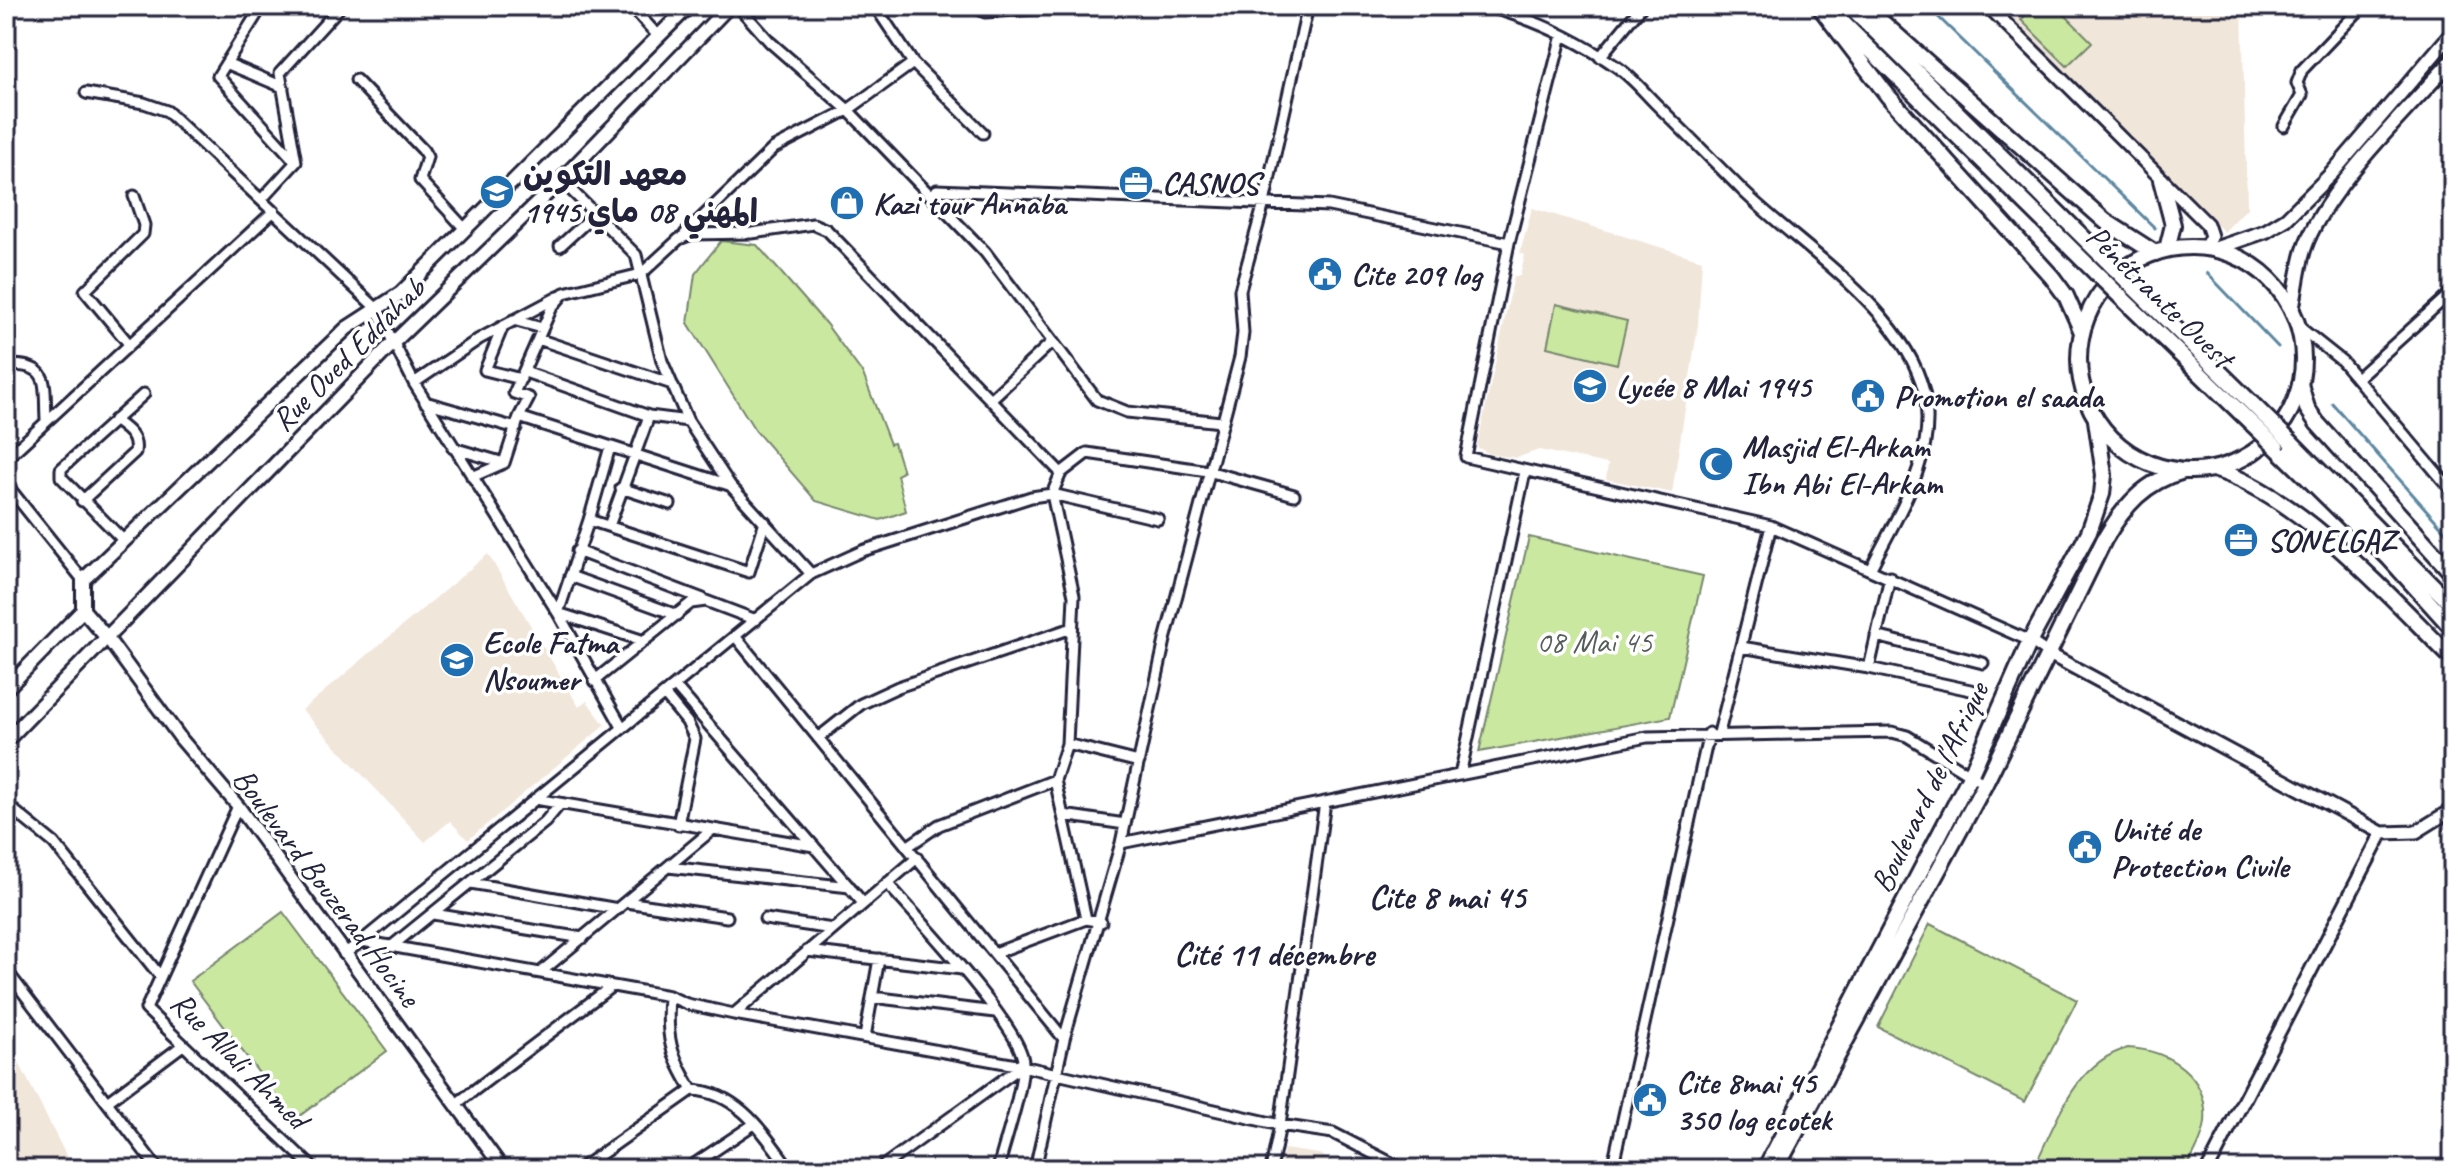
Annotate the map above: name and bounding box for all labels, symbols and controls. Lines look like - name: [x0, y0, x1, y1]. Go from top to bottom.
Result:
- place label: معهد التكوين المهني 08 ماي 1945: [523, 154, 758, 240]
- place label: CASNOS: [1162, 163, 1265, 204]
- office icon: CASNOS: [1117, 164, 1155, 202]
- school or university icon: معهد التكوين المهني 08 ماي 1945: [478, 173, 516, 211]
- place label: Kazi tour Annaba: [873, 183, 1068, 224]
- shop icon: Kazi tour Annaba: [828, 184, 866, 222]
- street label: Pénétrante Ouest: [2077, 216, 2245, 380]
- place label: Cite 209 log: [1351, 254, 1484, 295]
- public building icon: Cite 209 log: [1306, 255, 1344, 293]
- street label: Rue Oued Eddahab: [263, 267, 436, 440]
- place label: Lycée 8 Mai 1945: [1616, 366, 1814, 407]
- school or university icon: Lycée 8 Mai 1945: [1571, 367, 1609, 405]
- place label: Promotion el saada: [1894, 376, 2106, 417]
- public building icon: Promotion el saada: [1849, 377, 1887, 415]
- place label: Masjid El-Arkam Ibn Abi El-Arkam: [1742, 426, 1944, 504]
- mosque icon: Masjid El-Arkam Ibn Abi El-Arkam: [1697, 445, 1735, 483]
- place label: SONELGAZ: [2267, 520, 2400, 561]
- office icon: SONELGAZ: [2222, 521, 2260, 559]
- park label: 08 Mai 45: [1536, 621, 1654, 662]
- place label: Ecole Fatma Nsoumer: [483, 622, 621, 700]
- school or university icon: Ecole Fatma Nsoumer: [438, 641, 476, 679]
- street label: Boulevard de l'Afrique: [1861, 673, 1999, 899]
- street label: Boulevard Bouzerad Hocine: [223, 760, 431, 1017]
- place label: Unité de Protection Civile: [2111, 809, 2292, 887]
- public building icon: Unité de Protection Civile: [2066, 828, 2104, 866]
- district label: Cite 8 mai 45: [1369, 875, 1529, 918]
- district label: Cité 11 décembre: [1174, 932, 1377, 975]
- street label: Rue Allali Ahmed: [162, 983, 320, 1141]
- place label: Cite 8mai 45 350 log ecotek: [1676, 1062, 1834, 1140]
- public building icon: Cite 8mai 45 350 log ecotek: [1631, 1081, 1669, 1119]

